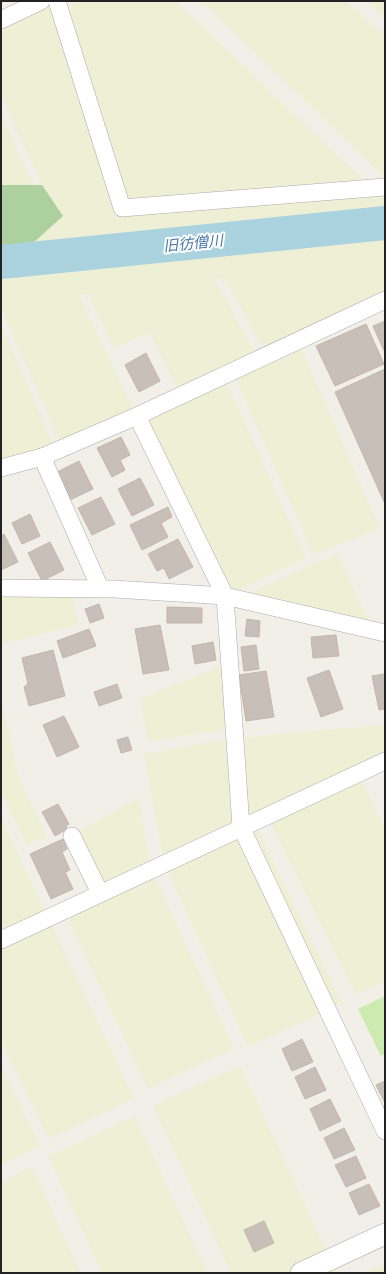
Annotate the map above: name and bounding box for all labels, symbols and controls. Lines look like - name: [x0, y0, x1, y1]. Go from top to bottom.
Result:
- water label: 旧彷僧川: [162, 231, 226, 255]

